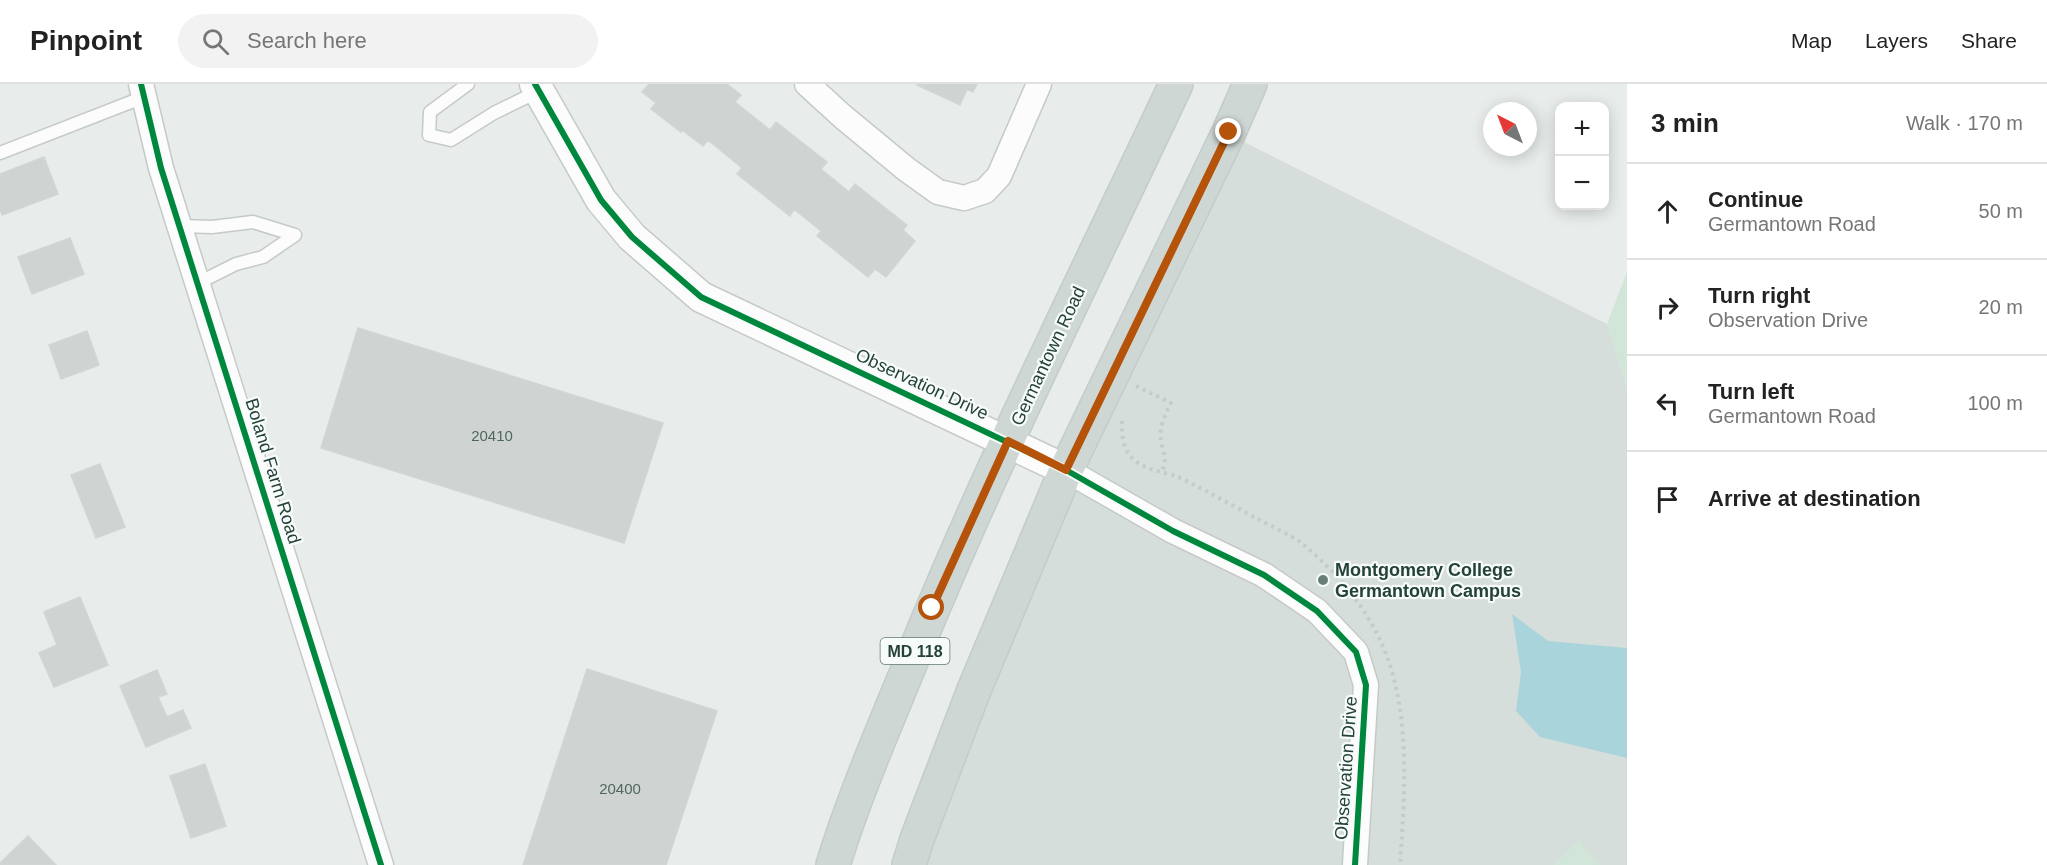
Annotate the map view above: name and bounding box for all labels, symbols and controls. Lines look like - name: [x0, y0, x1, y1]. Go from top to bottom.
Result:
- search box: [178, 14, 598, 68]
- text: Pinpoint: [30, 25, 142, 56]
- icon: search: [199, 25, 232, 58]
- text: Search here: [247, 28, 367, 53]
- text: Map: [1791, 29, 1832, 52]
- text: Layers: [1865, 29, 1928, 52]
- text: Share: [1961, 29, 2017, 52]
- north arrow: [1483, 102, 1537, 156]
- map controls: [1555, 102, 1609, 210]
- button: +: [1555, 102, 1609, 156]
- text: 3 min: [1651, 108, 1719, 138]
- text: Walk · 170 m: [1906, 112, 2023, 134]
- route end: [1215, 118, 1241, 144]
- button: −: [1555, 156, 1609, 210]
- text: Continue: [1708, 187, 1803, 212]
- icon: ahead: [1651, 195, 1684, 228]
- text: 50 m: [1979, 200, 2023, 222]
- text: Germantown Road: [1708, 213, 1876, 235]
- street label: Germantown Road: [1007, 283, 1089, 429]
- text: Turn right: [1708, 283, 1810, 308]
- icon: right: [1651, 291, 1684, 324]
- text: 20 m: [1979, 296, 2023, 318]
- text: Observation Drive: [1708, 309, 1868, 331]
- street label: Observation Drive: [852, 344, 992, 424]
- text: Turn left: [1708, 379, 1794, 404]
- icon: left: [1651, 387, 1684, 420]
- text: 100 m: [1967, 392, 2023, 414]
- street label: Boland Farm Road: [241, 396, 305, 546]
- text: Germantown Road: [1708, 405, 1876, 427]
- house number: 20410: [471, 427, 513, 444]
- icon: arrive: [1651, 483, 1684, 516]
- text: Arrive at destination: [1708, 486, 1921, 511]
- place label: Montgomery College Germantown Campus: [1335, 560, 1521, 601]
- marker: Montgomery College Germantown Campus: [1316, 573, 1330, 587]
- route start: [918, 594, 944, 620]
- road number: MD 118: [880, 638, 950, 664]
- street label: Observation Drive: [1331, 695, 1361, 841]
- house number: 20400: [599, 780, 641, 797]

